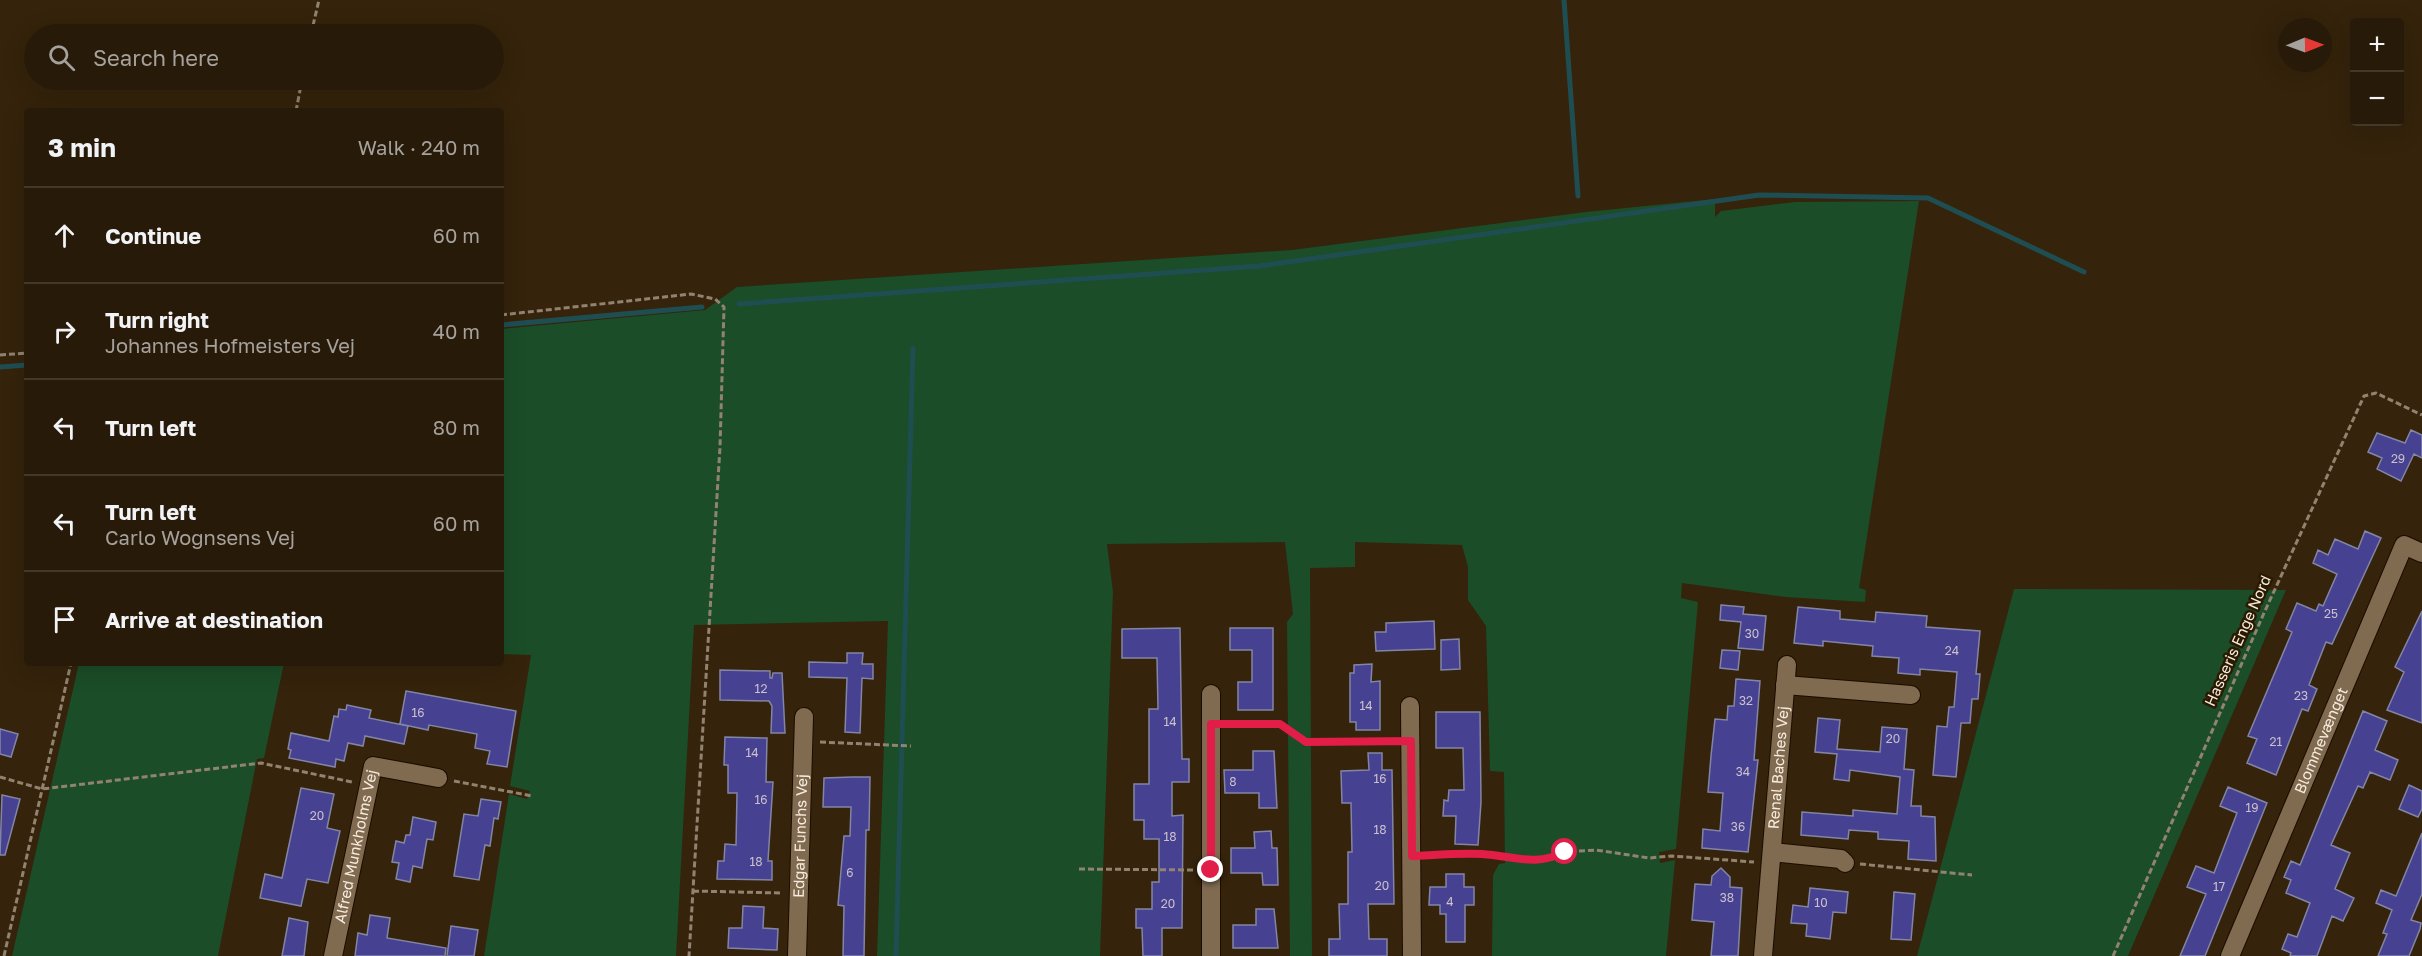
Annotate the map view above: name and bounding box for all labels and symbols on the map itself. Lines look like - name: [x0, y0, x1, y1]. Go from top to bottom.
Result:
- north arrow: [2278, 18, 2332, 72]
- house number: 29: [2391, 451, 2405, 466]
- street label: Hasseris Enge Nord: [2200, 572, 2274, 709]
- house number: 25: [2324, 606, 2338, 621]
- house number: 30: [1745, 626, 1759, 641]
- house number: 24: [1945, 643, 1959, 658]
- house number: 12: [755, 681, 767, 696]
- street label: Blommevænget: [2290, 684, 2351, 796]
- house number: 23: [2294, 688, 2308, 703]
- house number: 32: [1739, 693, 1753, 708]
- house number: 14: [1359, 698, 1373, 713]
- house number: 16: [411, 705, 425, 720]
- street label: Renal Baches Vej: [1763, 705, 1792, 830]
- house number: 14: [1163, 714, 1177, 729]
- house number: 20: [1886, 731, 1900, 746]
- house number: 21: [2270, 734, 2283, 749]
- house number: 14: [745, 745, 759, 760]
- house number: 34: [1736, 764, 1750, 779]
- street label: Alfred Munkholms Vej: [330, 768, 380, 925]
- house number: 16: [1373, 771, 1387, 786]
- street label: Edgar Funchs Vej: [789, 774, 810, 898]
- house number: 8: [1229, 774, 1237, 789]
- house number: 16: [754, 792, 768, 807]
- house number: 19: [2245, 800, 2259, 815]
- house number: 20: [310, 808, 324, 823]
- house number: 36: [1731, 819, 1745, 834]
- house number: 18: [1373, 822, 1387, 837]
- house number: 18: [1163, 829, 1177, 844]
- route start: [1551, 838, 1577, 864]
- house number: 18: [749, 854, 763, 869]
- route end: [1197, 856, 1223, 882]
- house number: 6: [846, 865, 854, 880]
- house number: 20: [1375, 878, 1389, 893]
- house number: 17: [2213, 879, 2225, 894]
- house number: 38: [1720, 890, 1734, 905]
- house number: 4: [1446, 894, 1454, 909]
- house number: 10: [1814, 895, 1828, 910]
- house number: 20: [1161, 896, 1175, 911]

